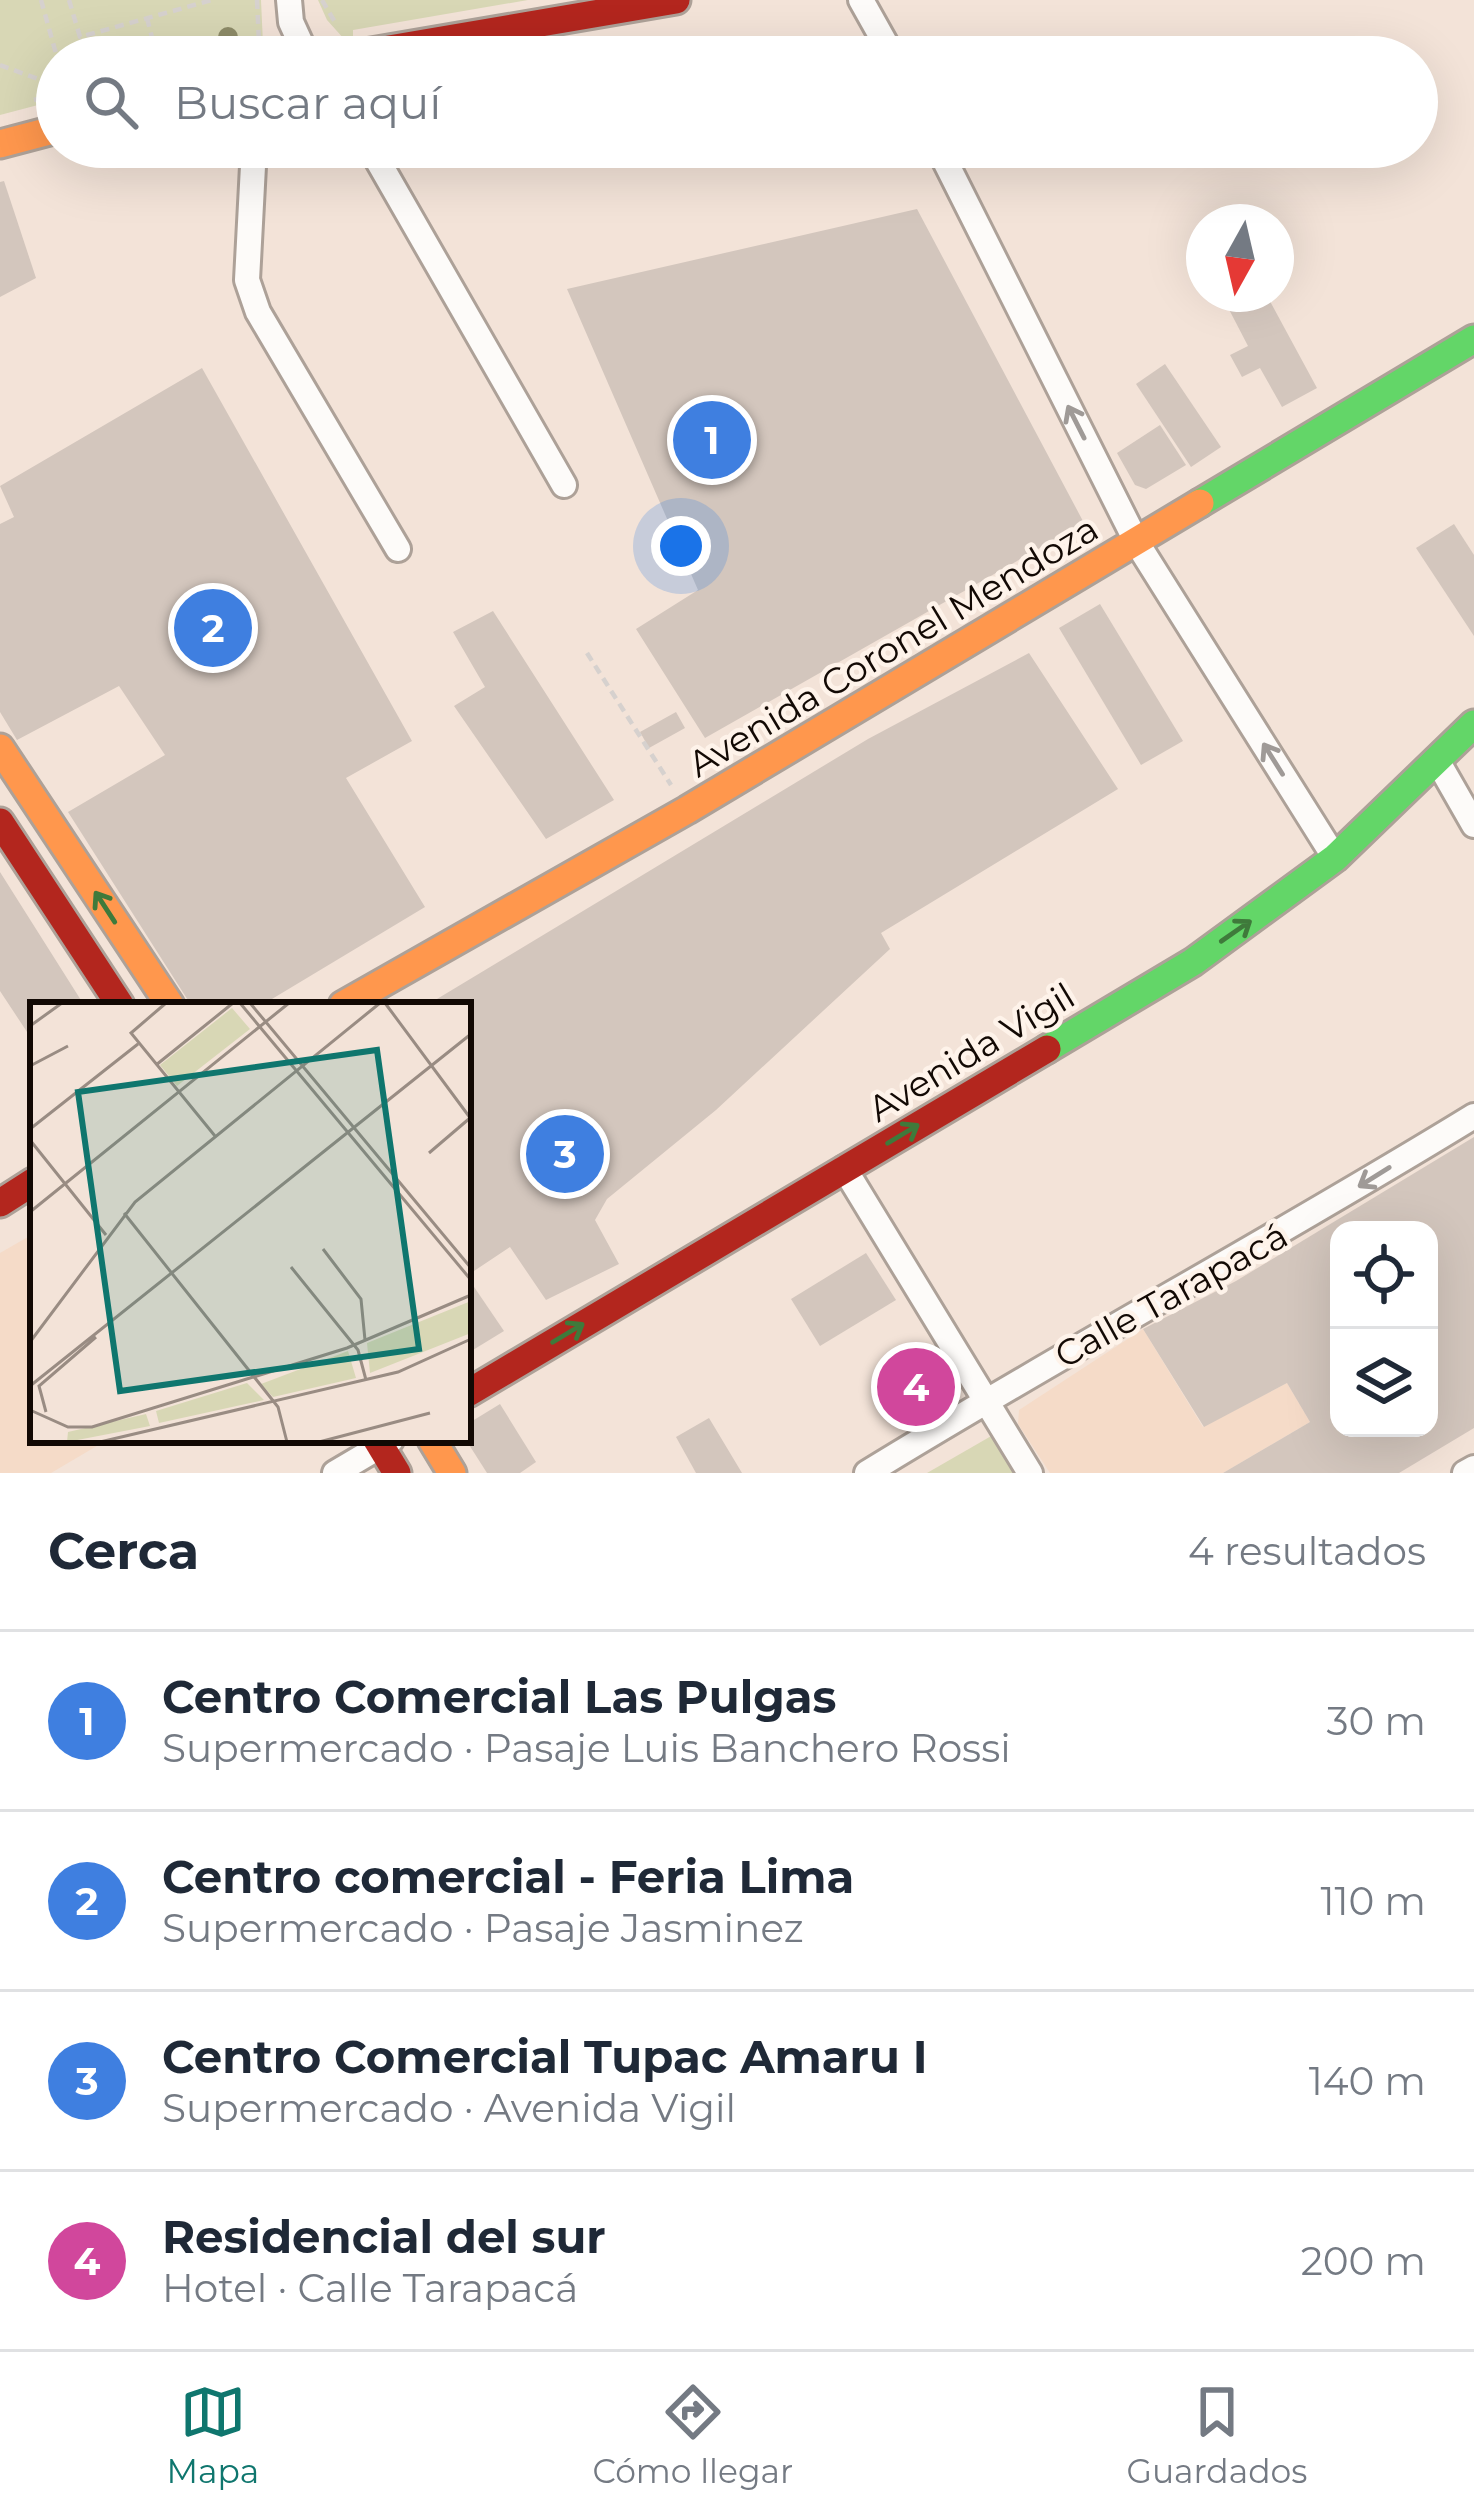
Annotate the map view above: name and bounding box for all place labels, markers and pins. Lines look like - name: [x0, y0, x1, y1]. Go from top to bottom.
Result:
- pin: 1: [673, 395, 751, 485]
- pin: 2: [174, 583, 252, 673]
- pin: 3: [526, 1109, 604, 1199]
- pin: 4: [877, 1342, 955, 1432]

